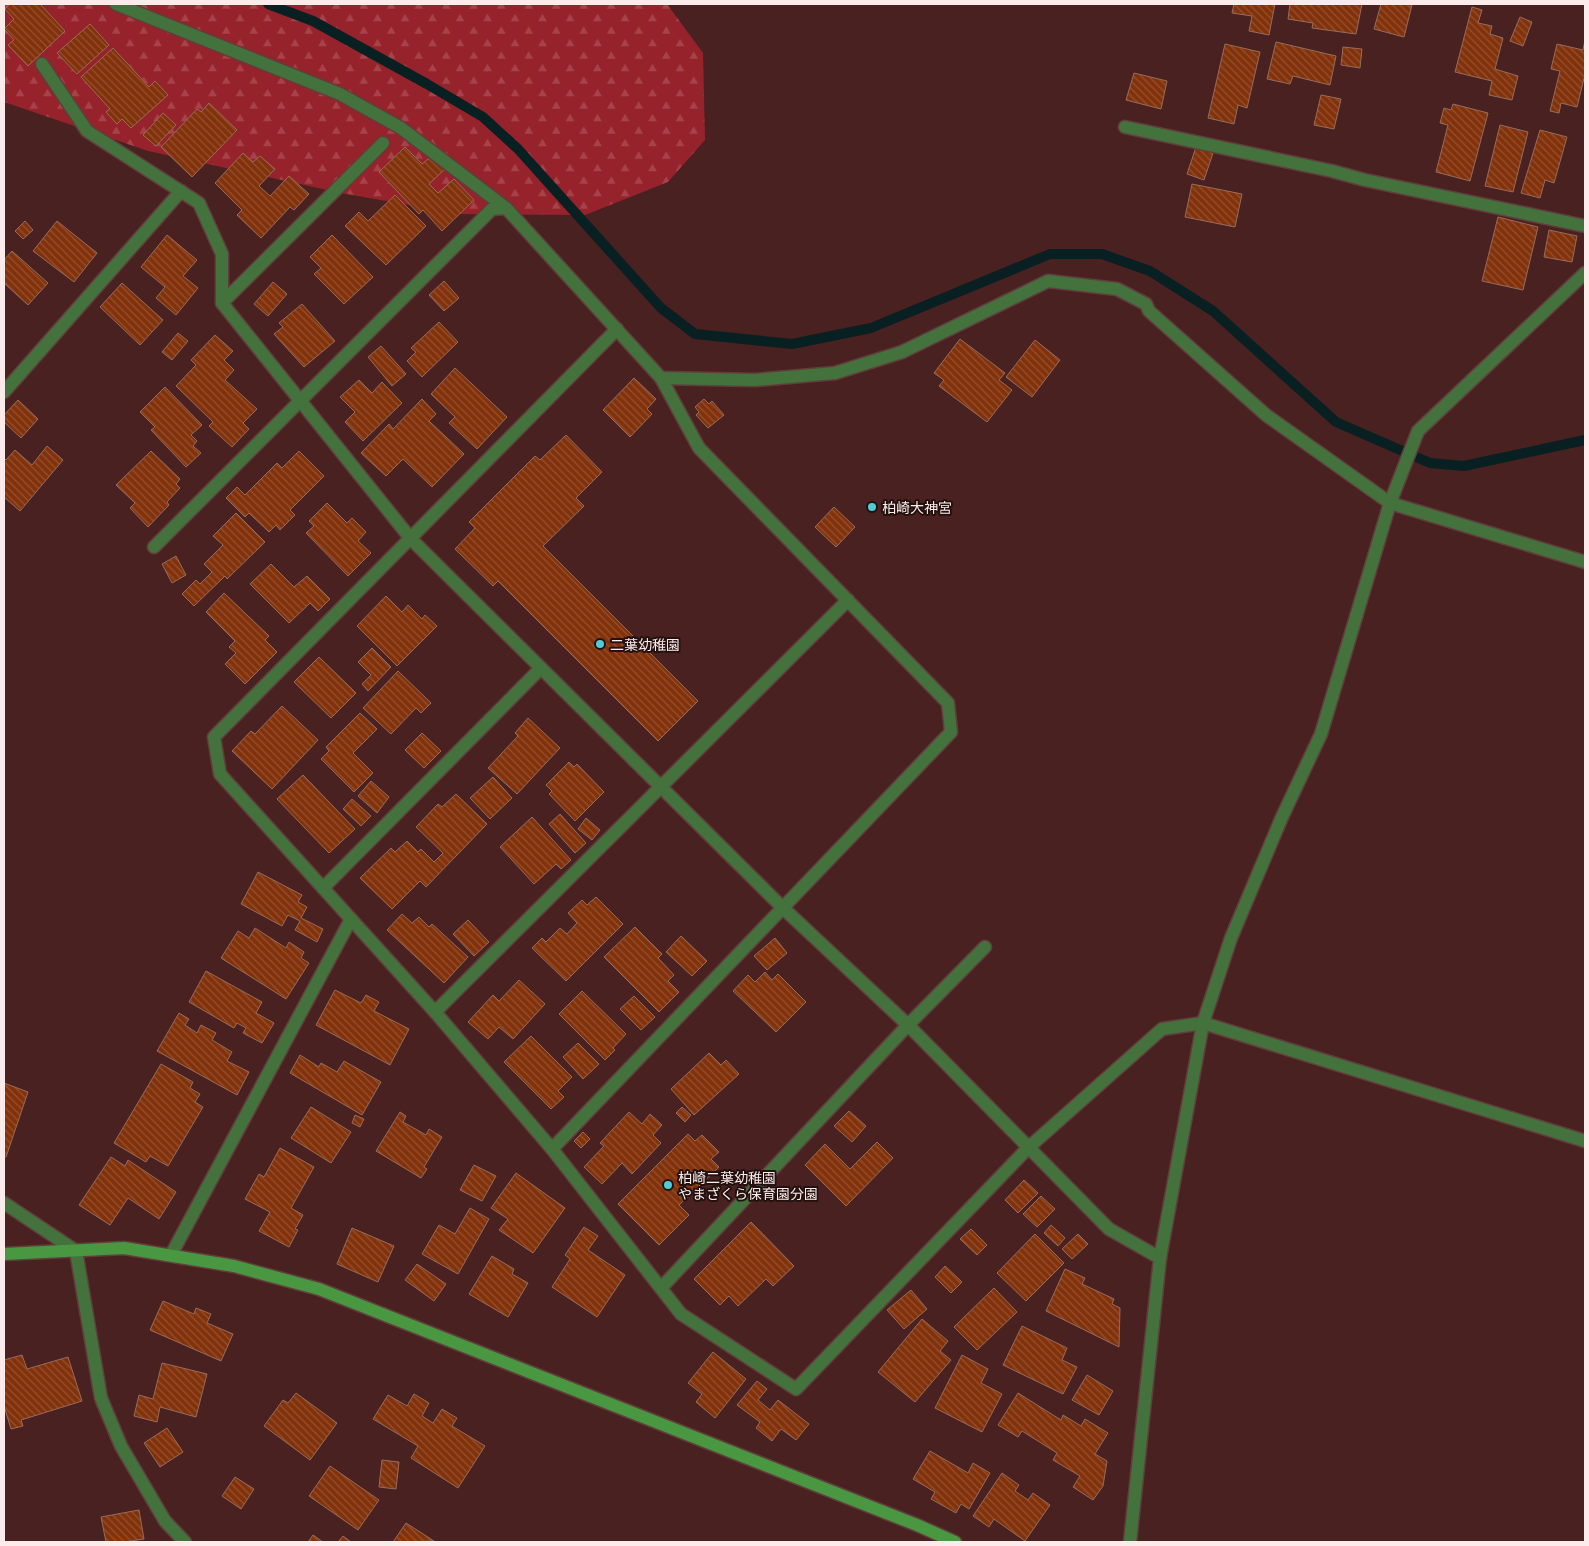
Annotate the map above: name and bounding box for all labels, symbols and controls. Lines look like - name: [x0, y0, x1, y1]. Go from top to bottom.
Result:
- place label: 柏崎大神宮: [882, 497, 952, 518]
- marker: 柏崎大神宮: [866, 501, 878, 513]
- place label: 二葉幼稚園: [610, 634, 680, 655]
- marker: 二葉幼稚園: [594, 638, 606, 650]
- place label: 柏崎二葉幼稚園 やまざくら保育園分園: [678, 1167, 818, 1204]
- marker: 柏崎二葉幼稚園 やまざくら保育園分園: [662, 1179, 674, 1191]

